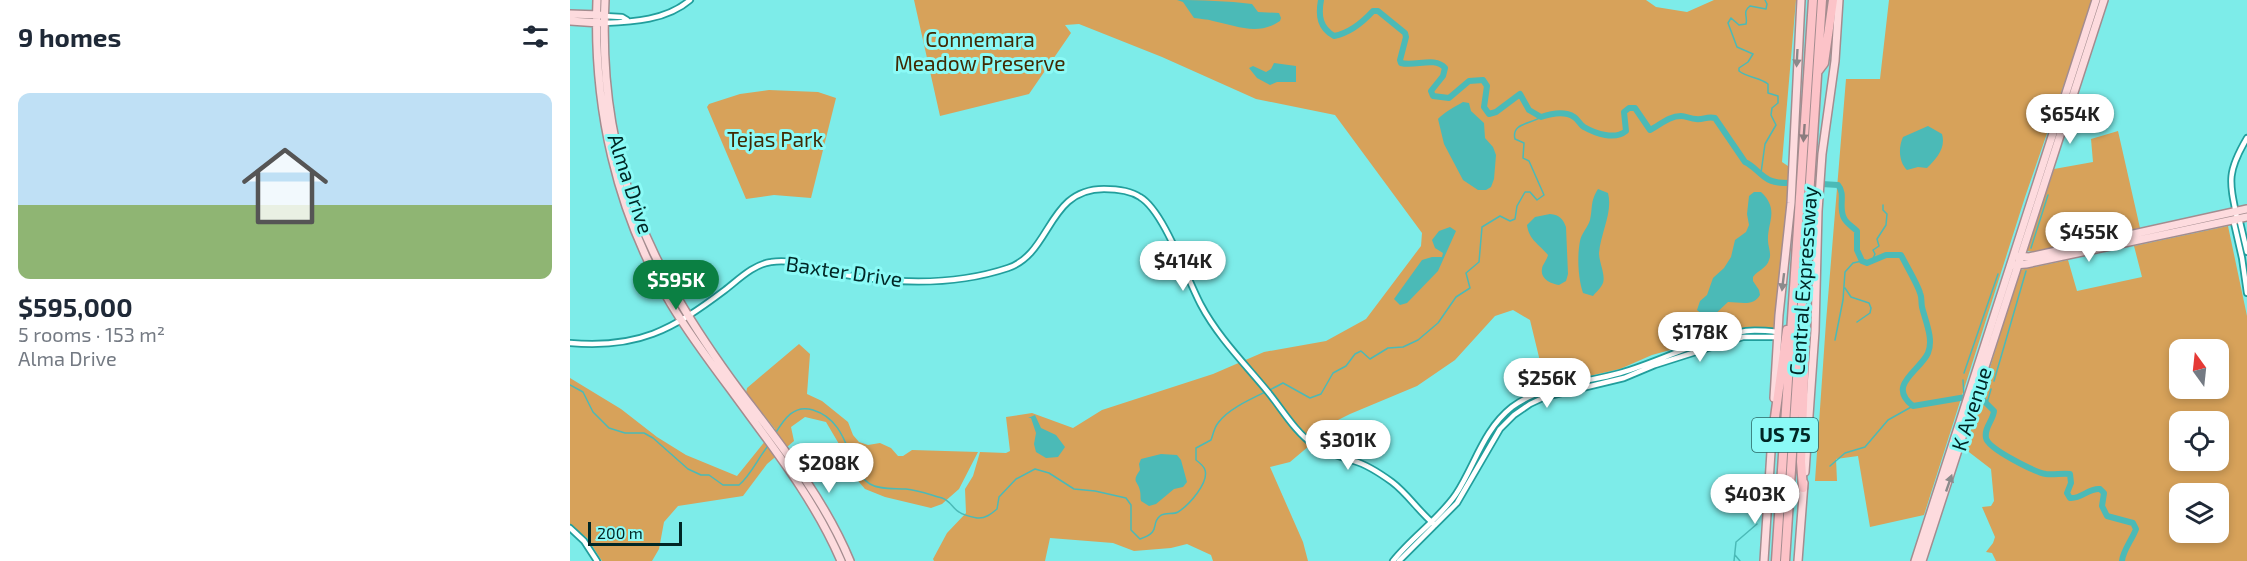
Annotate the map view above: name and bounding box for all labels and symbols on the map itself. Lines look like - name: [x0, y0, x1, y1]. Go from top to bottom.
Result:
- park label: Connemara Meadow Preserve: [894, 26, 1066, 75]
- one-way arrow: [1792, 49, 1801, 68]
- pin: $654K: [2028, 94, 2112, 145]
- one-way arrow: [1800, 124, 1809, 143]
- park label: Tejas Park: [727, 126, 823, 152]
- street label: Alma Drive: [604, 130, 659, 237]
- street label: Central Expressway: [1783, 186, 1822, 376]
- pin: $455K: [2047, 212, 2131, 263]
- pin: $414K: [1141, 241, 1225, 292]
- street label: Baxter Drive: [784, 250, 904, 291]
- pin: $595K: [634, 260, 718, 311]
- one-way arrow: [1778, 272, 1787, 291]
- pin: $178K: [1658, 312, 1742, 363]
- north arrow: [2169, 339, 2229, 399]
- pin: $256K: [1505, 358, 1589, 409]
- street label: K Avenue: [1945, 363, 1996, 454]
- road number: US 75: [1752, 418, 1818, 452]
- pin: $301K: [1306, 420, 1390, 471]
- pin: $208K: [787, 443, 871, 494]
- pin: $403K: [1713, 474, 1797, 525]
- one-way arrow: [1944, 474, 1954, 492]
- scale bar: [588, 519, 682, 546]

